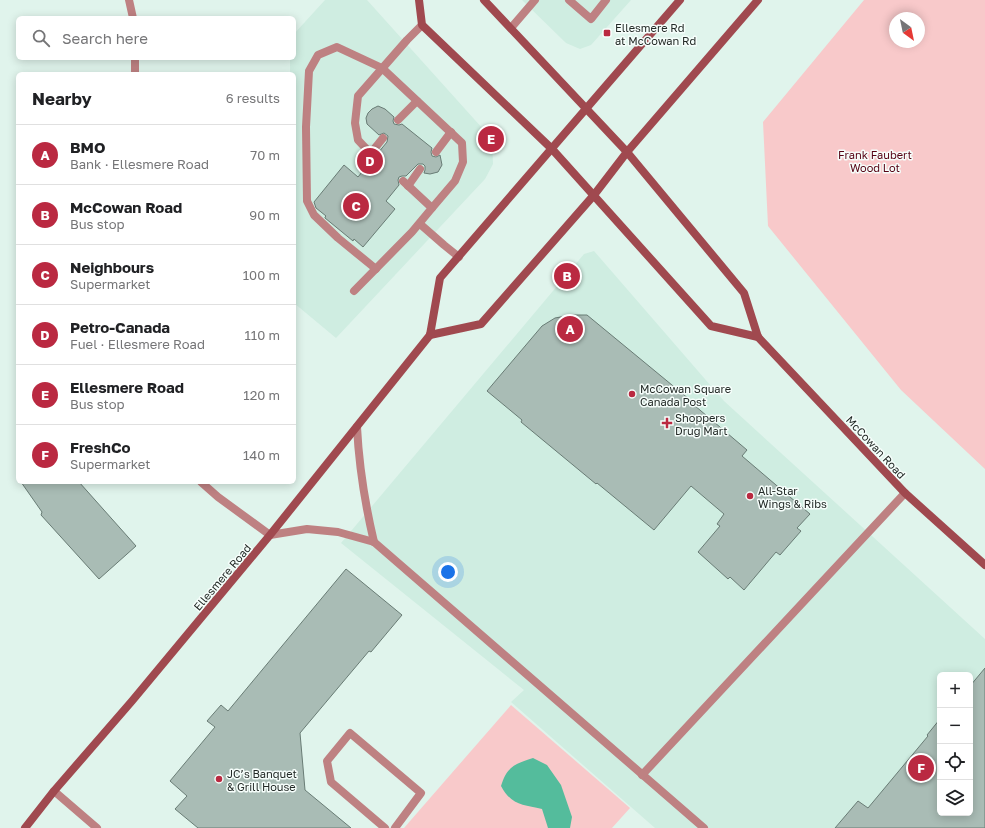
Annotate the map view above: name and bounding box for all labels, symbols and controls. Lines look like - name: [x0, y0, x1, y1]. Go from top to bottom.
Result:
- north arrow: [889, 12, 925, 48]
- search box: [16, 16, 296, 60]
- place label: Ellesmere Rd at McCowan Rd: [615, 21, 696, 47]
- icon: search: [30, 27, 52, 49]
- marker: Ellesmere Rd at McCowan Rd: [602, 28, 612, 38]
- text: Search here: [62, 29, 148, 47]
- text: Nearby: [32, 88, 92, 109]
- text: 6 results: [226, 90, 280, 106]
- pin: E: [478, 124, 504, 154]
- text: BMO: [70, 138, 105, 156]
- pin: D: [357, 146, 383, 176]
- text: A: [40, 147, 50, 163]
- text: 70 m: [250, 147, 280, 163]
- park label: Frank Faubert Wood Lot: [838, 148, 912, 174]
- text: Bank · Ellesmere Road: [70, 156, 209, 172]
- pin: C: [343, 191, 369, 221]
- text: McCowan Road: [70, 198, 182, 216]
- text: B: [40, 207, 50, 223]
- text: 90 m: [249, 207, 280, 223]
- text: Bus stop: [70, 216, 125, 232]
- text: Neighbours: [70, 258, 154, 276]
- pin: B: [554, 261, 580, 291]
- text: C: [40, 267, 50, 283]
- text: 100 m: [243, 267, 280, 283]
- text: Supermarket: [70, 276, 151, 292]
- pin: A: [557, 314, 583, 344]
- text: Petro-Canada: [70, 318, 170, 336]
- text: D: [40, 327, 50, 343]
- text: 110 m: [245, 327, 280, 343]
- text: Fuel · Ellesmere Road: [70, 336, 205, 352]
- text: Ellesmere Road: [70, 378, 184, 396]
- place label: McCowan Square Canada Post: [640, 382, 731, 408]
- text: E: [41, 387, 49, 403]
- text: 120 m: [243, 387, 280, 403]
- marker: McCowan Square Canada Post: [627, 389, 637, 399]
- text: Bus stop: [70, 396, 125, 412]
- place label: Shoppers Drug Mart: [675, 411, 728, 437]
- street label: McCowan Road: [844, 413, 908, 481]
- marker: Shoppers Drug Mart: [662, 418, 672, 428]
- text: FreshCo: [70, 438, 131, 456]
- text: F: [41, 447, 49, 463]
- text: 140 m: [243, 447, 280, 463]
- text: Supermarket: [70, 456, 151, 472]
- place label: All-Star Wings & Ribs: [758, 484, 827, 510]
- marker: All-Star Wings & Ribs: [745, 491, 755, 501]
- street label: Ellesmere Road: [191, 541, 253, 613]
- your location: [438, 562, 458, 582]
- map controls: [937, 672, 973, 816]
- button: +: [937, 672, 973, 708]
- button: −: [937, 708, 973, 744]
- button: locate: [937, 744, 973, 780]
- pin: F: [908, 753, 934, 783]
- place label: JC’s Banquet & Grill House: [227, 767, 297, 793]
- marker: JC’s Banquet & Grill House: [214, 774, 224, 784]
- button: layers: [937, 780, 973, 816]

